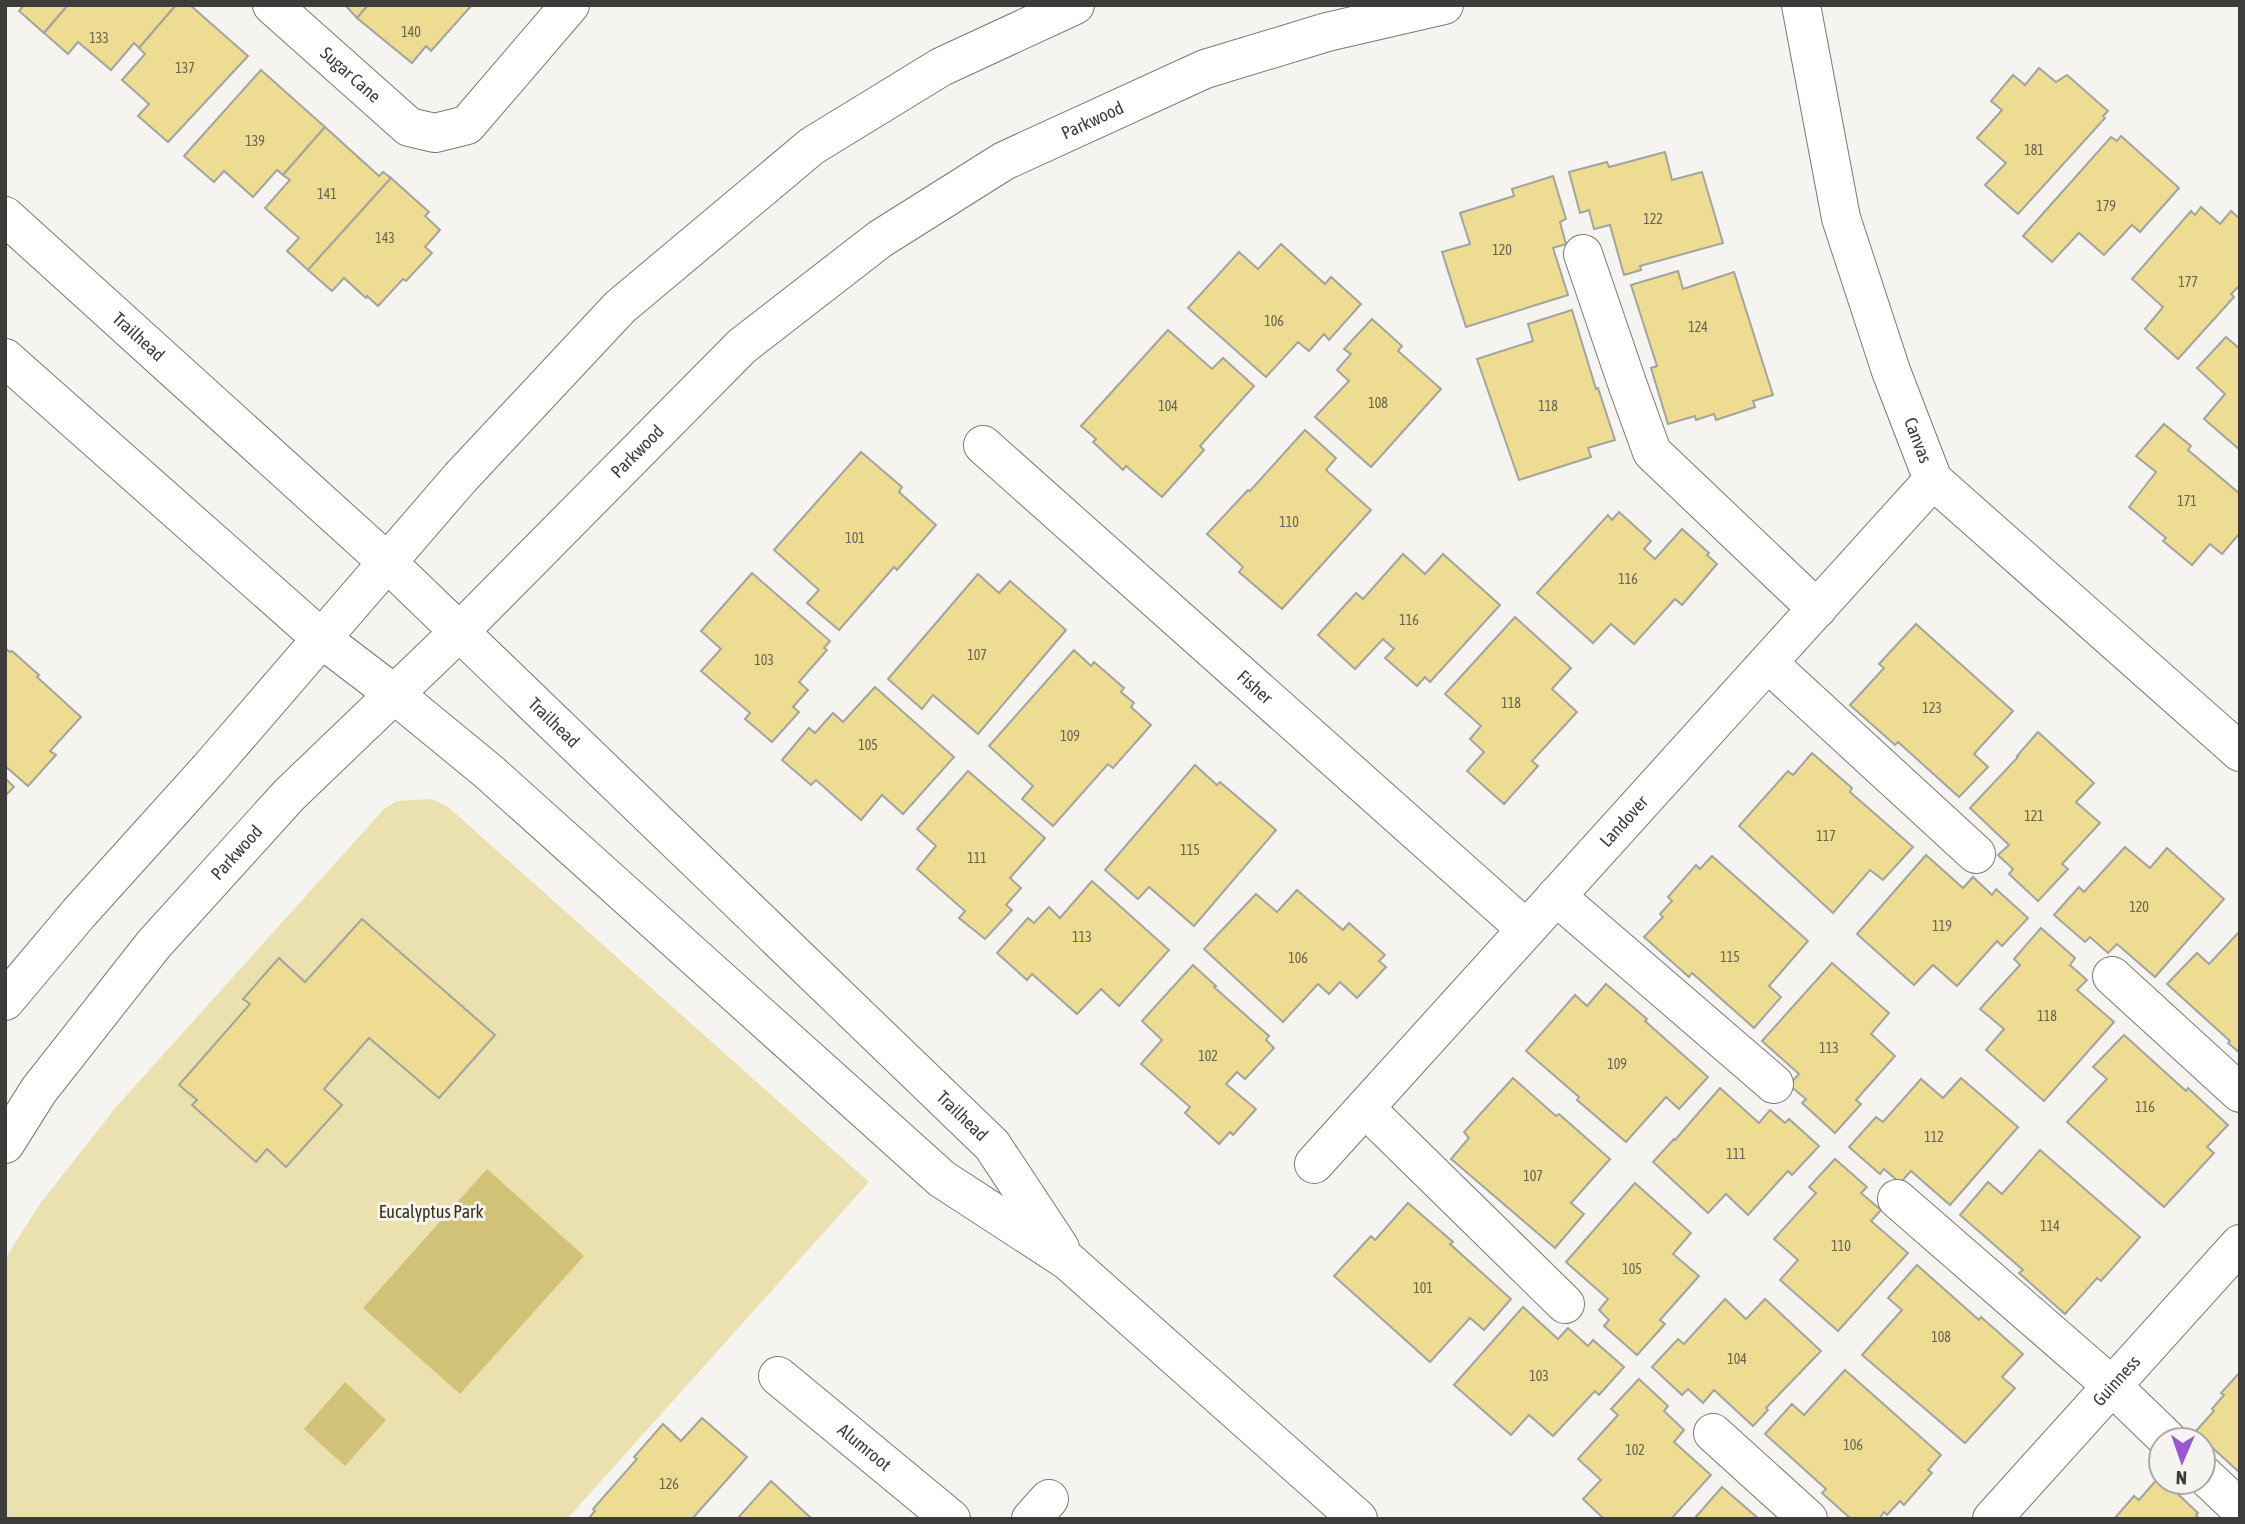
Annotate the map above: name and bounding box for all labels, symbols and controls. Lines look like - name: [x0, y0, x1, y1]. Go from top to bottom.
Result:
- house number: 140: [401, 24, 421, 40]
- house number: 133: [89, 30, 109, 46]
- street label: Sugar Cane: [316, 42, 385, 107]
- house number: 137: [175, 60, 195, 76]
- street label: Parkwood: [1058, 97, 1127, 143]
- house number: 139: [245, 133, 265, 149]
- house number: 181: [2024, 142, 2044, 158]
- house number: 141: [317, 186, 337, 202]
- house number: 179: [2096, 198, 2116, 214]
- house number: 122: [1643, 211, 1663, 227]
- house number: 143: [375, 230, 395, 246]
- house number: 120: [1492, 242, 1512, 258]
- house number: 177: [2178, 274, 2198, 290]
- street label: Trailhead: [108, 308, 169, 365]
- house number: 106: [1264, 313, 1284, 329]
- house number: 124: [1688, 319, 1708, 335]
- house number: 108: [1368, 395, 1388, 411]
- house number: 104: [1158, 398, 1178, 414]
- house number: 118: [1538, 398, 1558, 414]
- street label: Canvas: [1900, 414, 1936, 466]
- street label: Parkwood: [606, 420, 668, 482]
- house number: 171: [2177, 493, 2197, 509]
- house number: 110: [1279, 514, 1299, 530]
- house number: 101: [845, 530, 865, 546]
- house number: 116: [1618, 571, 1638, 587]
- house number: 116: [1399, 612, 1419, 628]
- house number: 107: [967, 647, 987, 663]
- house number: 103: [754, 652, 774, 668]
- street label: Fisher: [1233, 666, 1277, 708]
- street label: Trailhead: [524, 693, 584, 752]
- house number: 118: [1501, 695, 1521, 711]
- house number: 123: [1922, 700, 1942, 716]
- house number: 109: [1060, 728, 1080, 744]
- house number: 105: [858, 737, 878, 753]
- street label: Landover: [1595, 791, 1653, 851]
- house number: 121: [2024, 808, 2044, 824]
- street label: Parkwood: [206, 821, 266, 884]
- house number: 117: [1816, 828, 1836, 844]
- house number: 115: [1180, 842, 1200, 858]
- house number: 111: [967, 850, 987, 866]
- house number: 120: [2129, 899, 2149, 915]
- house number: 119: [1932, 918, 1952, 934]
- house number: 113: [1072, 929, 1092, 945]
- house number: 115: [1720, 949, 1740, 965]
- house number: 106: [1288, 950, 1308, 966]
- house number: 118: [2037, 1008, 2057, 1024]
- house number: 113: [1819, 1040, 1839, 1056]
- house number: 102: [1198, 1048, 1218, 1064]
- house number: 109: [1607, 1056, 1627, 1072]
- street label: Trailhead: [932, 1086, 992, 1145]
- house number: 116: [2135, 1099, 2155, 1115]
- house number: 112: [1924, 1129, 1944, 1145]
- house number: 111: [1726, 1146, 1746, 1162]
- house number: 107: [1523, 1168, 1543, 1184]
- park label: Eucalyptus Park: [379, 1201, 483, 1222]
- house number: 114: [2040, 1218, 2060, 1234]
- house number: 110: [1831, 1238, 1851, 1254]
- house number: 105: [1622, 1261, 1642, 1277]
- house number: 101: [1413, 1280, 1433, 1296]
- house number: 108: [1931, 1329, 1951, 1345]
- house number: 104: [1727, 1351, 1747, 1367]
- street label: Guinness: [2088, 1351, 2144, 1410]
- house number: 103: [1529, 1368, 1549, 1384]
- street label: Alumroot: [834, 1419, 896, 1475]
- north arrow: [2147, 1426, 2217, 1496]
- house number: 106: [1843, 1437, 1863, 1453]
- house number: 102: [1625, 1442, 1645, 1458]
- text: N: [2175, 1467, 2187, 1489]
- house number: 126: [659, 1476, 679, 1492]

